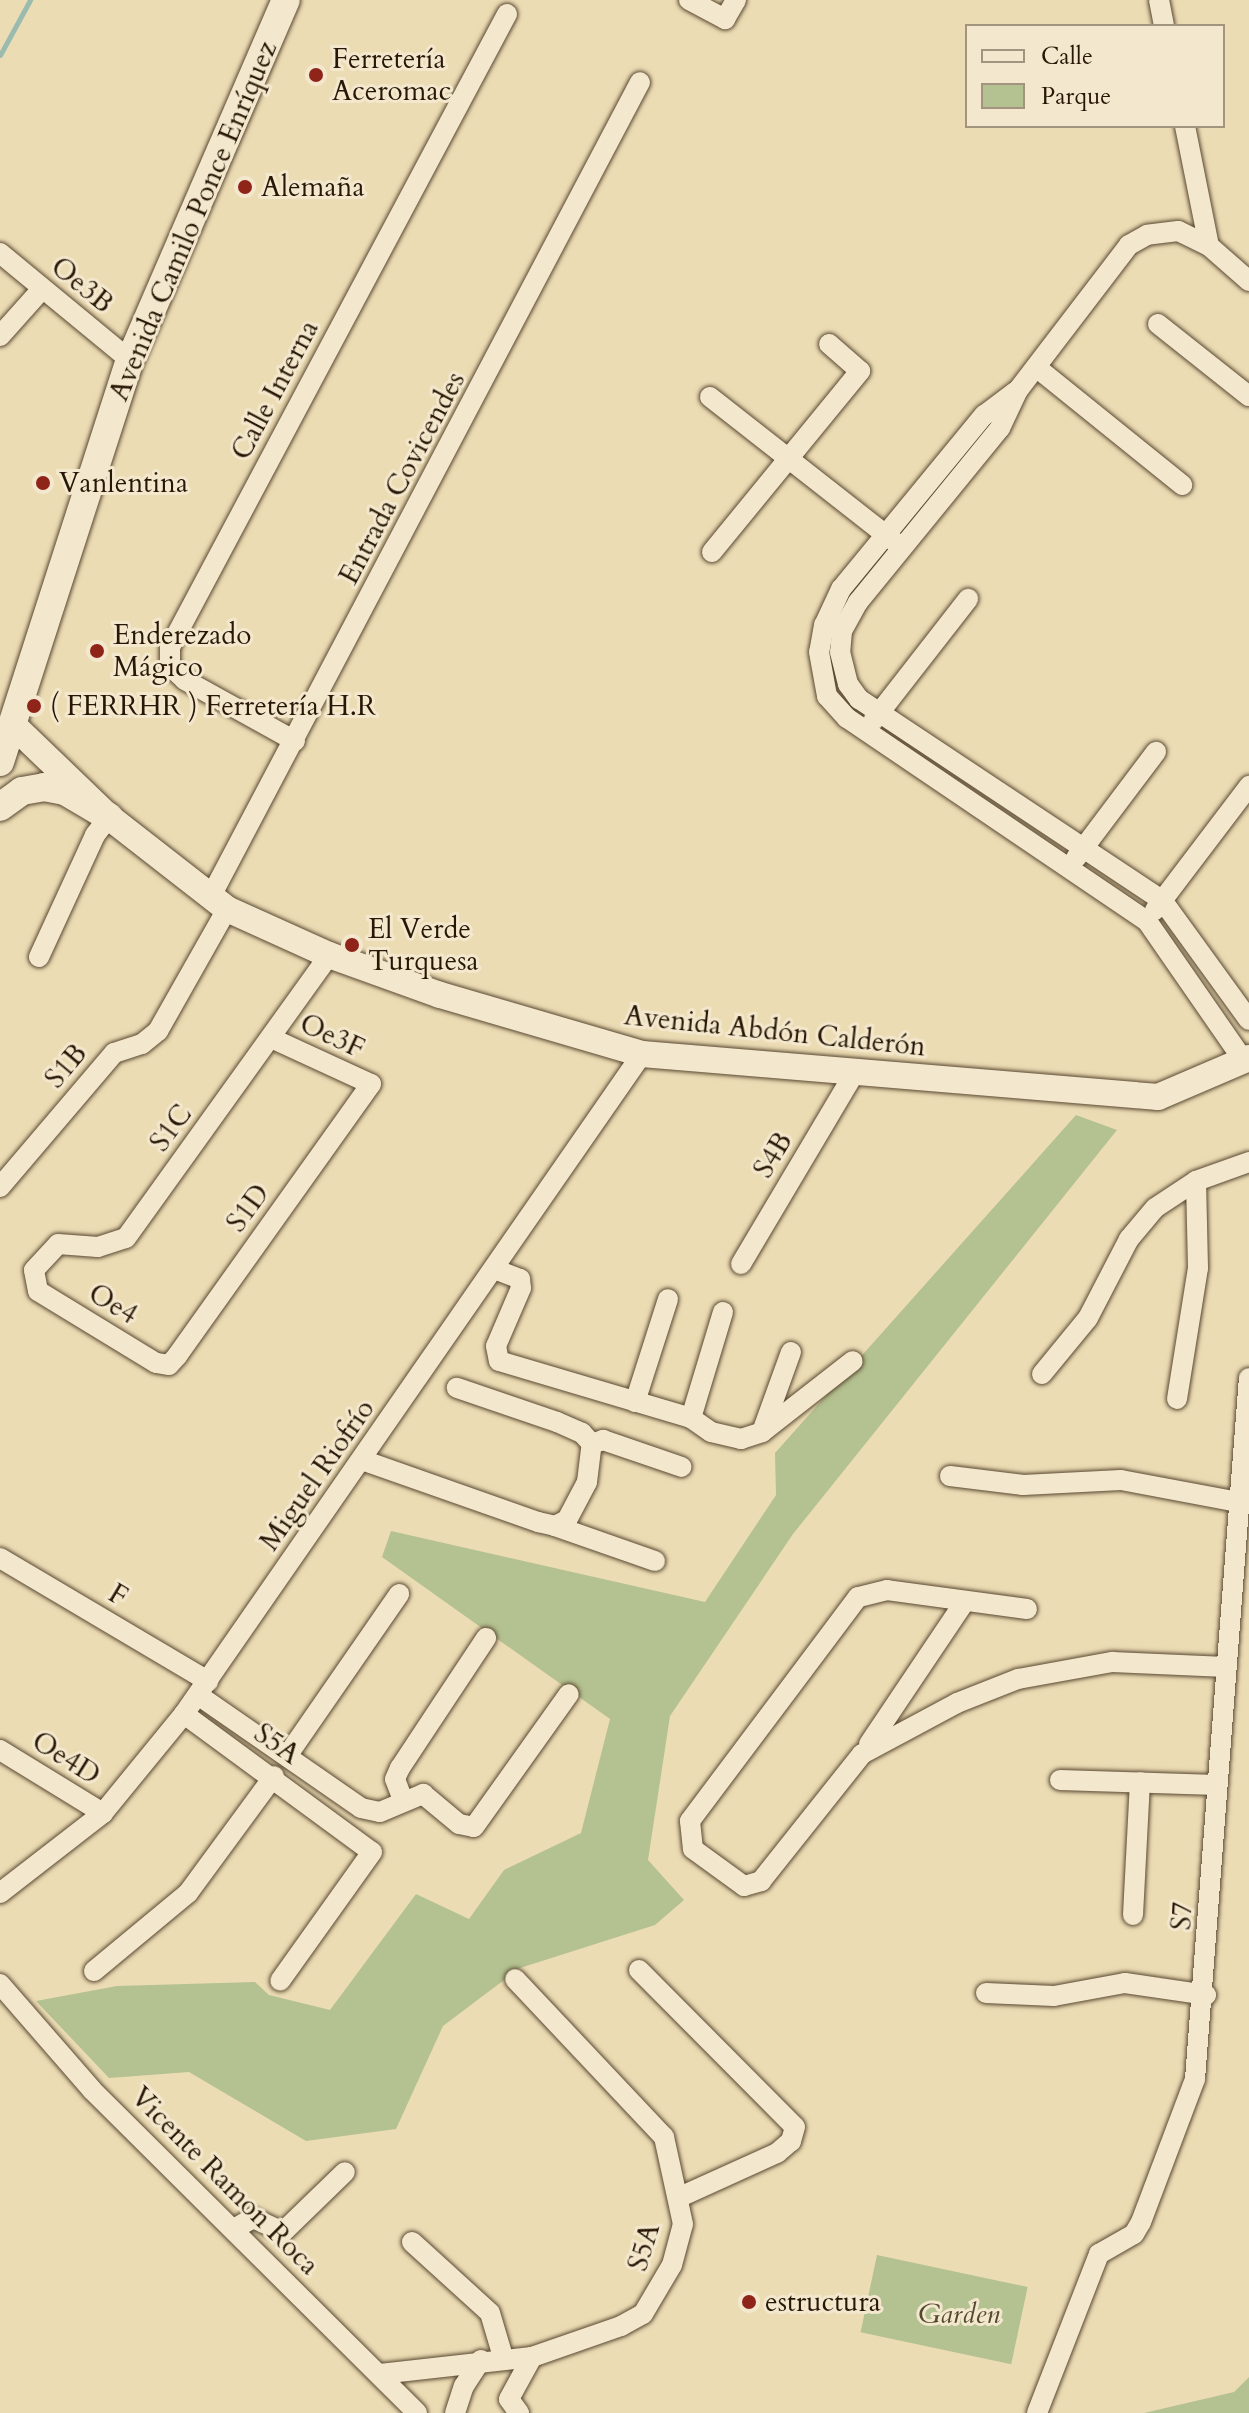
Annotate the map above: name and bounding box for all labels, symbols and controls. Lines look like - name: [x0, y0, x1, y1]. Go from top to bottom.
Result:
- legend: [965, 24, 1225, 128]
- street label: Avenida Camilo Ponce Enríquez: [102, 36, 284, 406]
- text: Calle: [1041, 40, 1093, 73]
- place label: Ferretería Aceromac: [332, 42, 451, 108]
- marker: Ferretería Aceromac: [307, 66, 325, 84]
- text: Parque: [1041, 80, 1111, 113]
- place label: Alemaña: [261, 170, 365, 204]
- marker: Alemaña: [236, 178, 254, 196]
- street label: Oe3B: [44, 250, 120, 320]
- street label: Calle Interna: [224, 314, 326, 466]
- street label: Entrada Covicendes: [332, 366, 472, 590]
- place label: Vanlentina: [59, 466, 188, 500]
- marker: Vanlentina: [34, 474, 52, 492]
- place label: Enderezado Mágico: [113, 618, 251, 684]
- marker: Enderezado Mágico: [88, 642, 106, 660]
- place label: ( FERRHR ) Ferretería H.R: [50, 689, 376, 723]
- marker: ( FERRHR ) Ferretería H.R: [25, 697, 43, 715]
- place label: El Verde Turquesa: [368, 912, 479, 978]
- marker: El Verde Turquesa: [343, 936, 361, 954]
- street label: Avenida Abdón Calderón: [623, 998, 927, 1064]
- street label: Oe3F: [294, 1007, 370, 1065]
- street label: S1B: [38, 1037, 94, 1095]
- street label: S1C: [143, 1098, 199, 1158]
- street label: S4B: [746, 1126, 800, 1184]
- street label: S1D: [219, 1177, 277, 1239]
- street label: Oe4: [82, 1276, 144, 1332]
- street label: Miguel Riofrío: [253, 1393, 381, 1557]
- street label: F: [103, 1576, 133, 1614]
- street label: S5A: [248, 1716, 306, 1772]
- street label: Oe4D: [26, 1724, 106, 1792]
- street label: S7: [1164, 1901, 1200, 1931]
- street label: Vicente Ramon Roca: [124, 2080, 326, 2282]
- street label: S5A: [621, 2219, 667, 2275]
- place label: estructura: [765, 2285, 881, 2319]
- marker: estructura: [740, 2293, 758, 2311]
- park label: Garden: [918, 2297, 1000, 2331]

